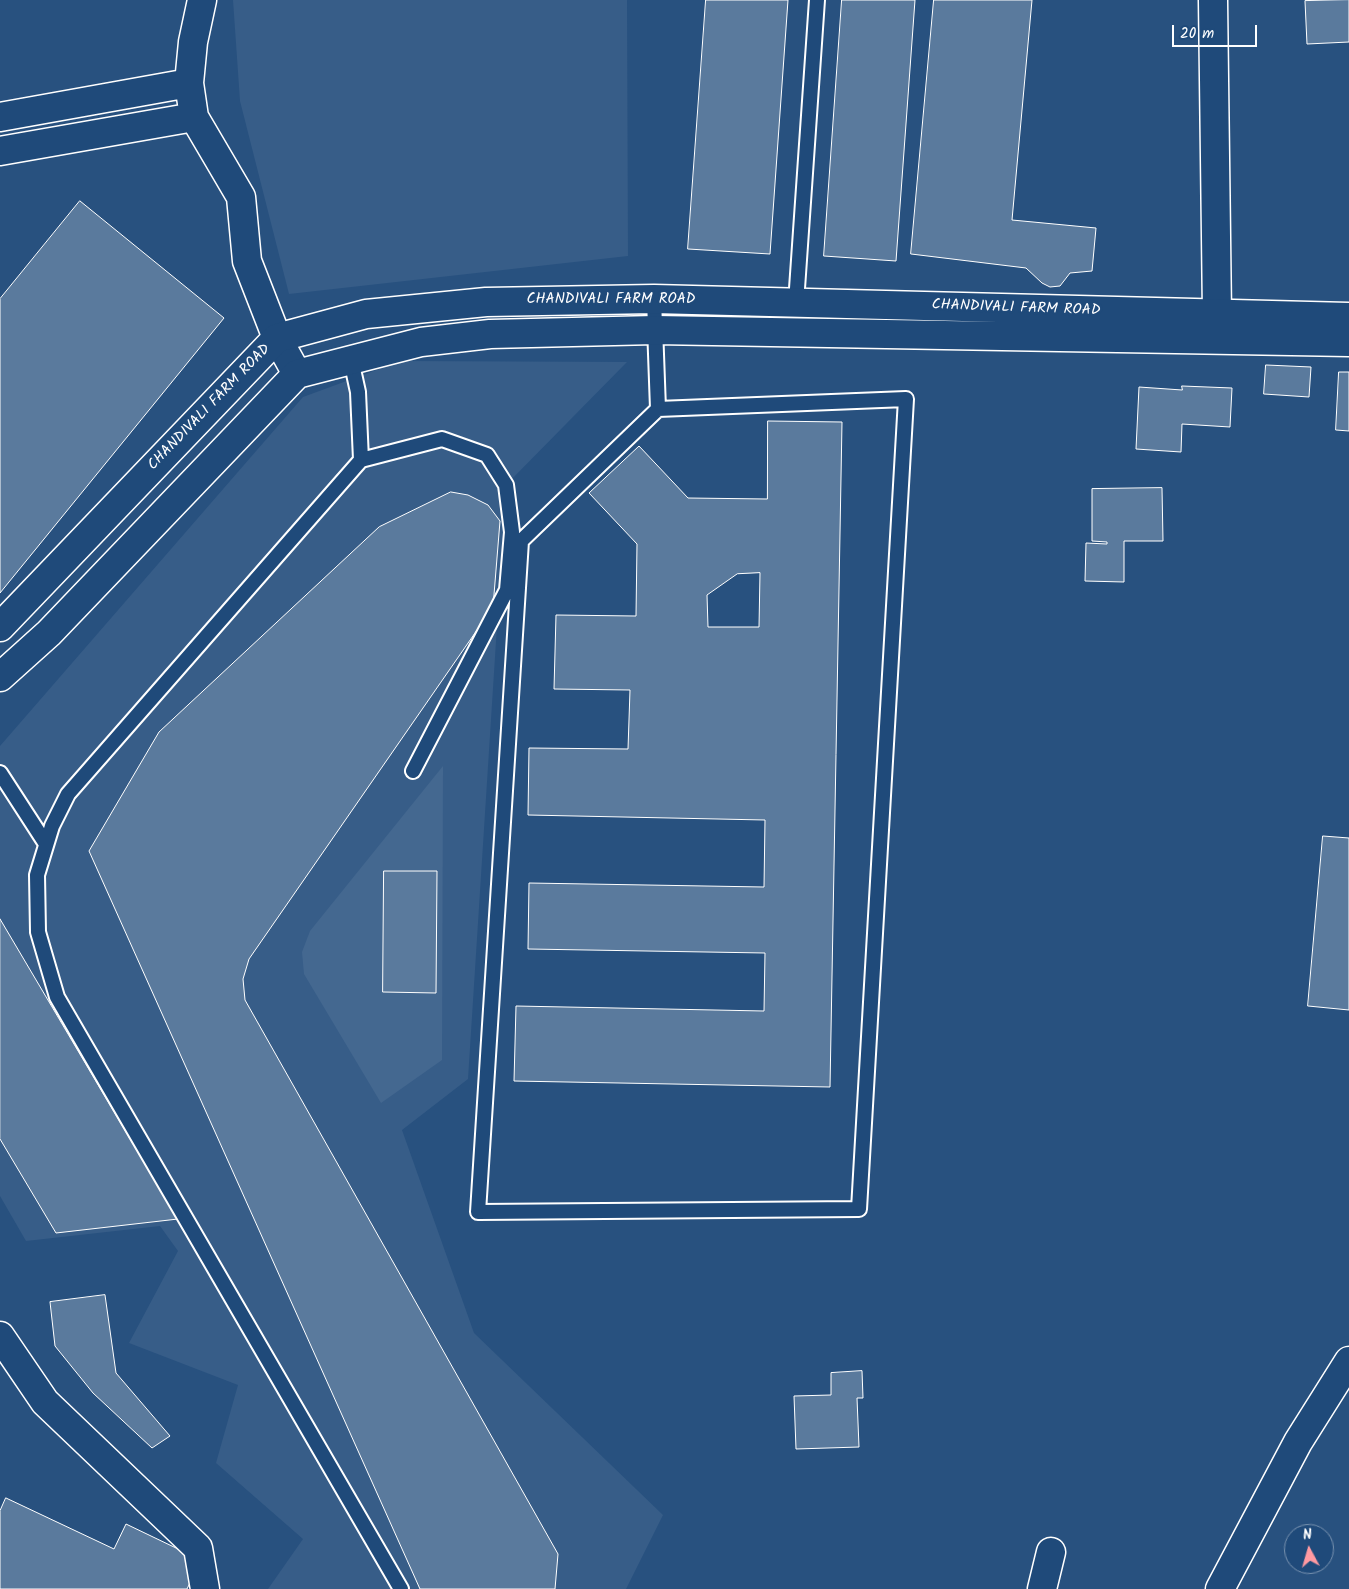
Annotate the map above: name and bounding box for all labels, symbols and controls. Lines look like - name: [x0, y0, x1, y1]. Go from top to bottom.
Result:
- scale bar: [1174, 15, 1259, 47]
- text: 20 m: [1180, 22, 1214, 46]
- street label: CHANDIVALI FARM ROAD: [527, 291, 695, 309]
- street label: CHANDIVALI FARM ROAD: [931, 297, 1101, 321]
- street label: CHANDIVALI FARM ROAD: [145, 341, 275, 475]
- north arrow: [1284, 1524, 1334, 1574]
- text: N: [1302, 1524, 1313, 1546]

